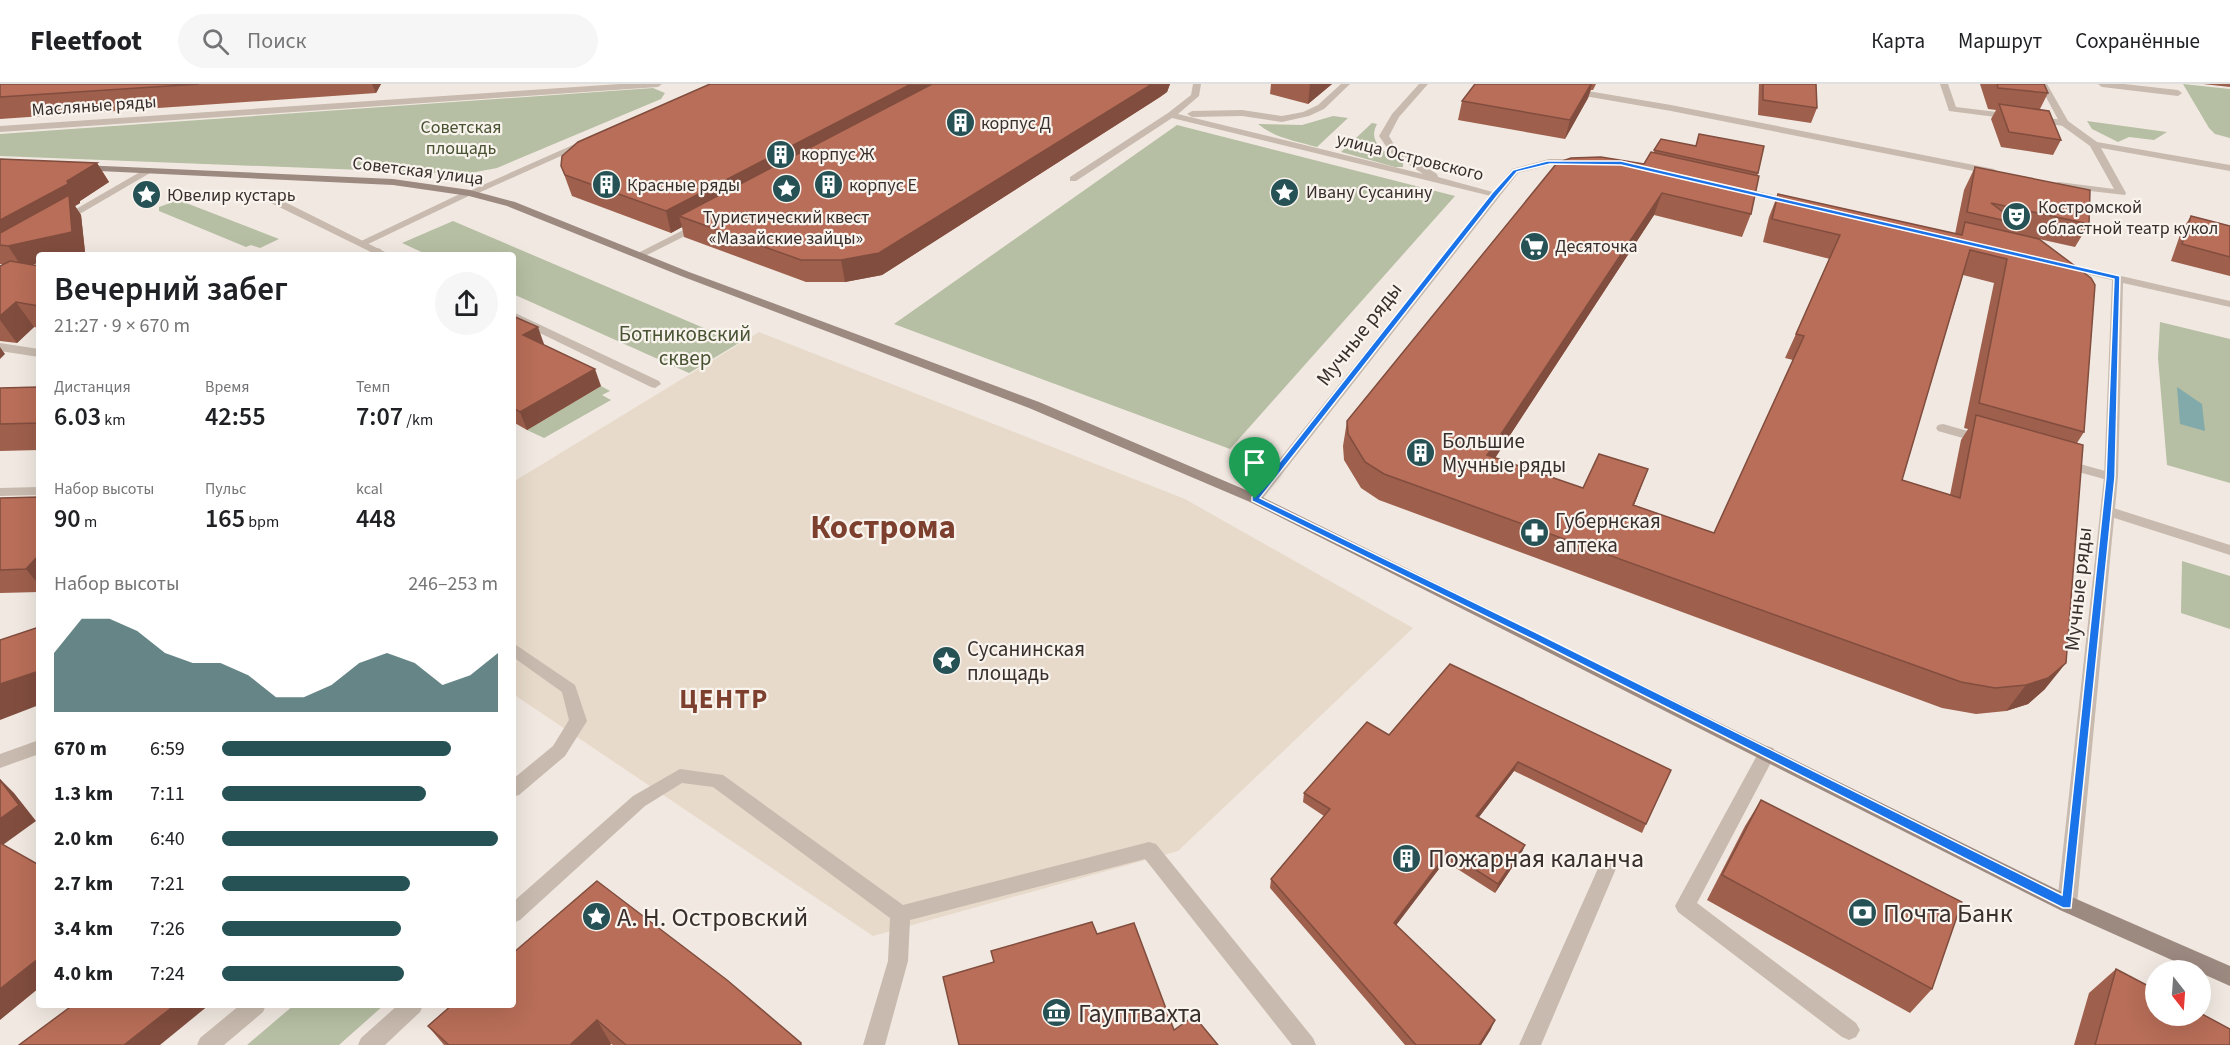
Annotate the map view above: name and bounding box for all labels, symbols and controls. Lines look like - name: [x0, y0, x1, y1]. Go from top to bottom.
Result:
- search box: [178, 14, 598, 68]
- text: Fleetfoot: [30, 21, 142, 61]
- icon: search: [199, 25, 232, 58]
- text: Поиск: [247, 25, 306, 57]
- text: Карта: [1871, 26, 1925, 56]
- text: Маршрут: [1958, 26, 2042, 56]
- text: Сохранённые: [2075, 26, 2200, 56]
- street label: Масляные ряды: [31, 89, 157, 123]
- building icon: корпус Д: [944, 107, 976, 139]
- place label: корпус Д: [981, 111, 1051, 136]
- park label: Советская площадь: [420, 115, 502, 161]
- street label: улица Островского: [1334, 127, 1486, 187]
- building icon: корпус Ж: [764, 138, 796, 170]
- place label: корпус Ж: [801, 142, 874, 167]
- street label: Советская улица: [351, 151, 485, 191]
- building icon: Красные ряды: [590, 169, 622, 201]
- building icon: корпус Е: [812, 169, 844, 201]
- place icon: Туристический квест «Мазайские зайцы»: [770, 172, 802, 204]
- place label: Красные ряды: [627, 173, 740, 198]
- place label: корпус Е: [849, 173, 917, 198]
- place icon: Ивану Сусанину: [1269, 176, 1301, 208]
- place icon: Ювелир кустарь: [130, 179, 162, 211]
- place label: Ивану Сусанину: [1306, 180, 1433, 205]
- place label: Ювелир кустарь: [167, 183, 296, 208]
- place label: Костромской областной театр кукол: [2038, 195, 2218, 241]
- theatre icon: Костромской областной театр кукол: [2001, 201, 2033, 233]
- place label: Туристический квест «Мазайские зайцы»: [703, 205, 869, 251]
- supermarket icon: Десяточка: [1518, 230, 1550, 262]
- place label: Десяточка: [1555, 234, 1638, 259]
- text: Вечерний забег: [54, 266, 288, 313]
- button: share: [435, 272, 498, 335]
- street label: Мучные ряды: [1309, 276, 1409, 392]
- text: 21:27 · 9 × 670 m: [54, 312, 190, 340]
- park label: Ботниковский сквер: [619, 319, 751, 373]
- text: Дистанция: [54, 376, 131, 398]
- text: Время: [205, 376, 250, 398]
- text: Темп: [356, 376, 390, 398]
- text: 6.03: [54, 398, 101, 435]
- text: 42:55: [205, 398, 266, 435]
- text: 7:07: [356, 398, 403, 435]
- text: km: [101, 409, 126, 431]
- text: /km: [403, 409, 433, 431]
- place label: Большие Мучные ряды: [1442, 426, 1566, 480]
- pin: [1229, 437, 1280, 499]
- building icon: Большие Мучные ряды: [1405, 437, 1437, 469]
- icon: arrive: [1238, 446, 1271, 479]
- text: Набор высоты: [54, 478, 154, 500]
- text: Пульс: [205, 478, 246, 500]
- text: kcal: [356, 478, 383, 500]
- text: 90: [54, 500, 81, 537]
- text: 165: [205, 500, 245, 537]
- text: 448: [356, 500, 396, 537]
- district label: Кострома: [810, 504, 956, 551]
- place label: Губернская аптека: [1555, 506, 1661, 560]
- text: m: [81, 511, 97, 533]
- text: bpm: [245, 511, 279, 533]
- pharmacy icon: Губернская аптека: [1518, 517, 1550, 549]
- street label: Мучные ряды: [2057, 526, 2099, 652]
- text: Набор высоты: [54, 570, 179, 598]
- text: 246–253 m: [408, 570, 498, 598]
- place label: Сусанинская площадь: [967, 634, 1085, 688]
- place icon: Сусанинская площадь: [930, 645, 962, 677]
- district label: ЦЕНТР: [679, 680, 769, 719]
- text: 670 m: [54, 735, 107, 763]
- text: 6:59: [150, 735, 185, 763]
- text: 1.3 km: [54, 780, 113, 808]
- text: 7:11: [150, 780, 185, 808]
- text: 2.0 km: [54, 825, 113, 853]
- text: 6:40: [150, 825, 185, 853]
- place label: Пожарная каланча: [1428, 840, 1644, 877]
- building icon: Пожарная каланча: [1391, 842, 1423, 874]
- text: 2.7 km: [54, 870, 113, 898]
- text: 7:21: [150, 870, 185, 898]
- place label: Почта Банк: [1883, 895, 2013, 932]
- bank icon: Почта Банк: [1846, 897, 1878, 929]
- place label: А. Н. Островский: [617, 899, 808, 936]
- place icon: А. Н. Островский: [580, 901, 612, 933]
- text: 3.4 km: [54, 915, 113, 943]
- text: 7:26: [150, 915, 185, 943]
- text: 4.0 km: [54, 960, 113, 988]
- text: 7:24: [150, 960, 185, 988]
- north arrow: [2145, 960, 2211, 1026]
- map controls: [2145, 960, 2211, 1026]
- place label: Гауптвахта: [1078, 995, 1202, 1032]
- museum icon: Гауптвахта: [1041, 997, 1073, 1029]

